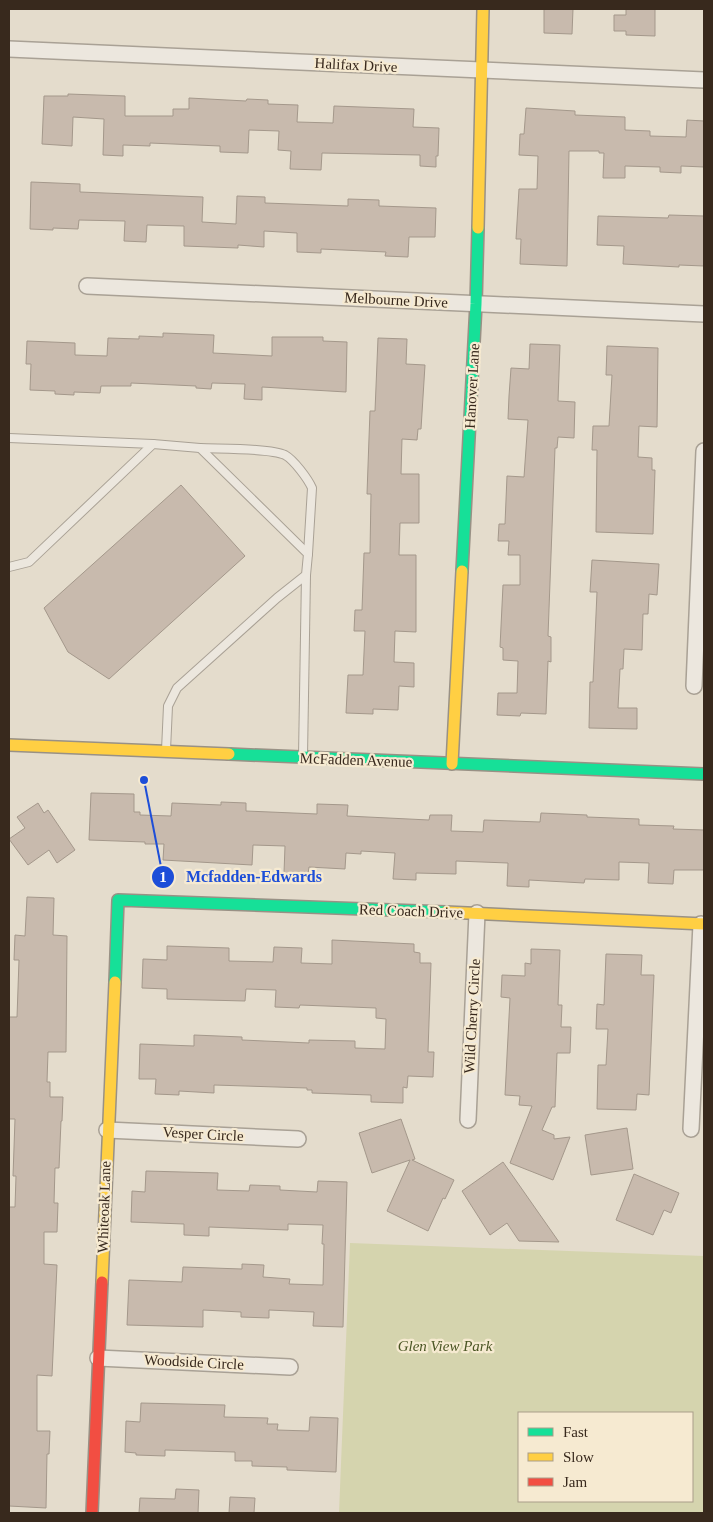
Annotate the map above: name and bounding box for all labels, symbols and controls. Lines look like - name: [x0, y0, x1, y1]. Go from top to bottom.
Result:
- street label: Halifax Drive: [314, 55, 398, 75]
- street label: Melbourne Drive: [344, 289, 449, 311]
- street label: Hanover Lane: [462, 343, 482, 429]
- street label: McFadden Avenue: [299, 750, 413, 770]
- callout: Mcfadden-Edwards: [151, 861, 332, 892]
- text: Mcfadden-Edwards: [186, 868, 322, 885]
- text: 1: [159, 869, 167, 885]
- street label: Red Coach Drive: [359, 901, 464, 921]
- street label: Wild Cherry Circle: [461, 958, 483, 1074]
- street label: Vesper Circle: [162, 1124, 244, 1144]
- street label: Whiteoak Lane: [94, 1160, 114, 1253]
- park label: Glen View Park: [398, 1338, 493, 1354]
- street label: Woodside Circle: [144, 1351, 245, 1373]
- legend: [518, 1412, 693, 1502]
- text: Fast: [563, 1424, 589, 1440]
- text: Slow: [563, 1449, 594, 1465]
- text: Jam: [563, 1474, 587, 1490]

